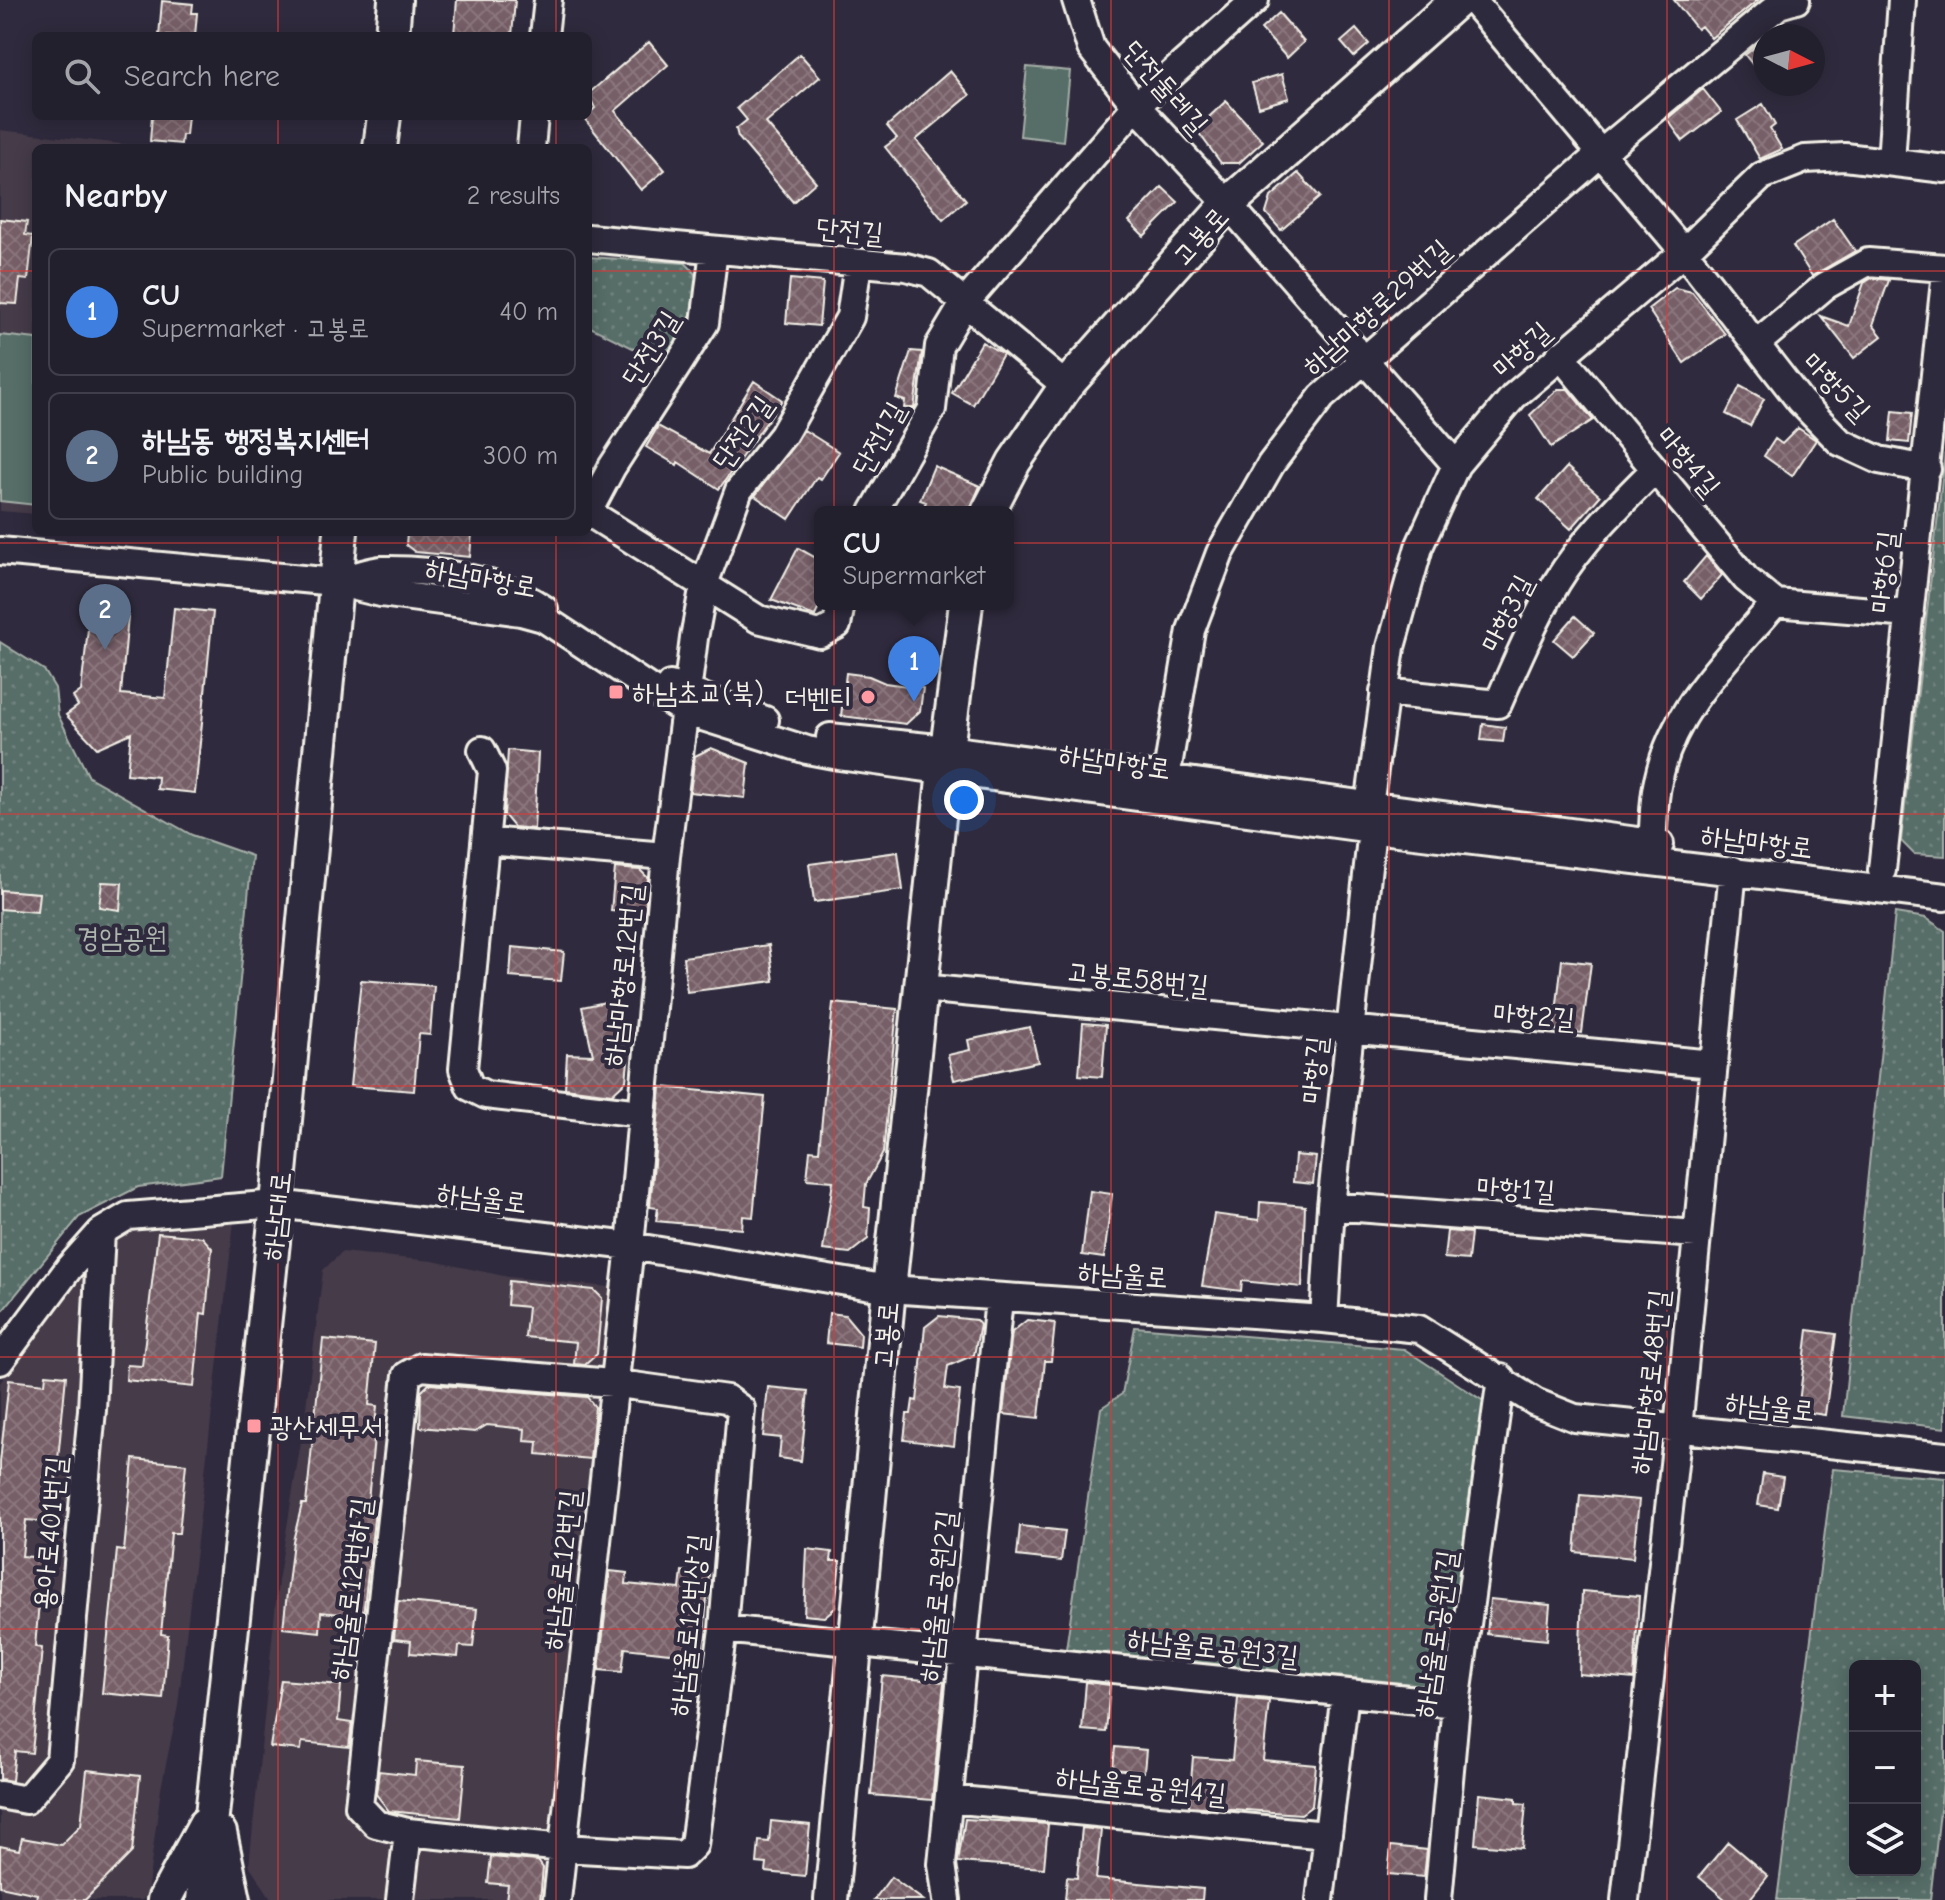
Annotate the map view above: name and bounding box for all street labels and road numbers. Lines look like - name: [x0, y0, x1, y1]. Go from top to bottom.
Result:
- street label: 단전둘레길: [1116, 35, 1214, 141]
- street label: 고봉로: [1166, 201, 1235, 272]
- street label: 단전길: [815, 212, 885, 250]
- street label: 하남마항로29번길: [1296, 233, 1457, 382]
- street label: 단전3길: [616, 305, 686, 392]
- street label: 마항길: [1486, 315, 1557, 384]
- street label: 마항5길: [1796, 346, 1877, 428]
- street label: 단전2길: [706, 390, 780, 475]
- street label: 단전1길: [846, 396, 912, 481]
- street label: 마항4길: [1650, 420, 1727, 503]
- street label: 마항6길: [1864, 529, 1904, 615]
- street label: 하남마항로: [423, 552, 539, 604]
- street label: 마항3길: [1474, 570, 1540, 657]
- street label: 하남마항로: [1057, 738, 1173, 786]
- street label: 하남마항로: [1699, 819, 1815, 865]
- street label: 하남마항로12번길: [597, 882, 648, 1068]
- street label: 고봉로58번길: [1065, 956, 1210, 1002]
- street label: 마항2길: [1492, 996, 1576, 1036]
- street label: 마항길: [1295, 1035, 1333, 1105]
- street label: 하남대로: [256, 1170, 298, 1263]
- street label: 마항1길: [1476, 1170, 1556, 1208]
- street label: 하남울로: [435, 1177, 529, 1219]
- street label: 하남울로: [1077, 1256, 1169, 1294]
- street label: 하남마항로48번길: [1624, 1288, 1676, 1476]
- street label: 고봉로: [867, 1300, 905, 1370]
- street label: 하남울로: [1723, 1386, 1816, 1428]
- street label: 용아로401번길: [27, 1455, 73, 1611]
- street label: 하남울로12번길: [538, 1488, 586, 1652]
- street label: 하남울로12번하길: [324, 1496, 378, 1682]
- street label: 하남울로공원2길: [913, 1509, 963, 1683]
- street label: 하남울로12번상길: [663, 1532, 714, 1718]
- street label: 하남울로공원1길: [1408, 1548, 1464, 1720]
- street label: 하남울로공원3길: [1126, 1623, 1300, 1673]
- street label: 하남울로공원4길: [1054, 1761, 1228, 1811]

